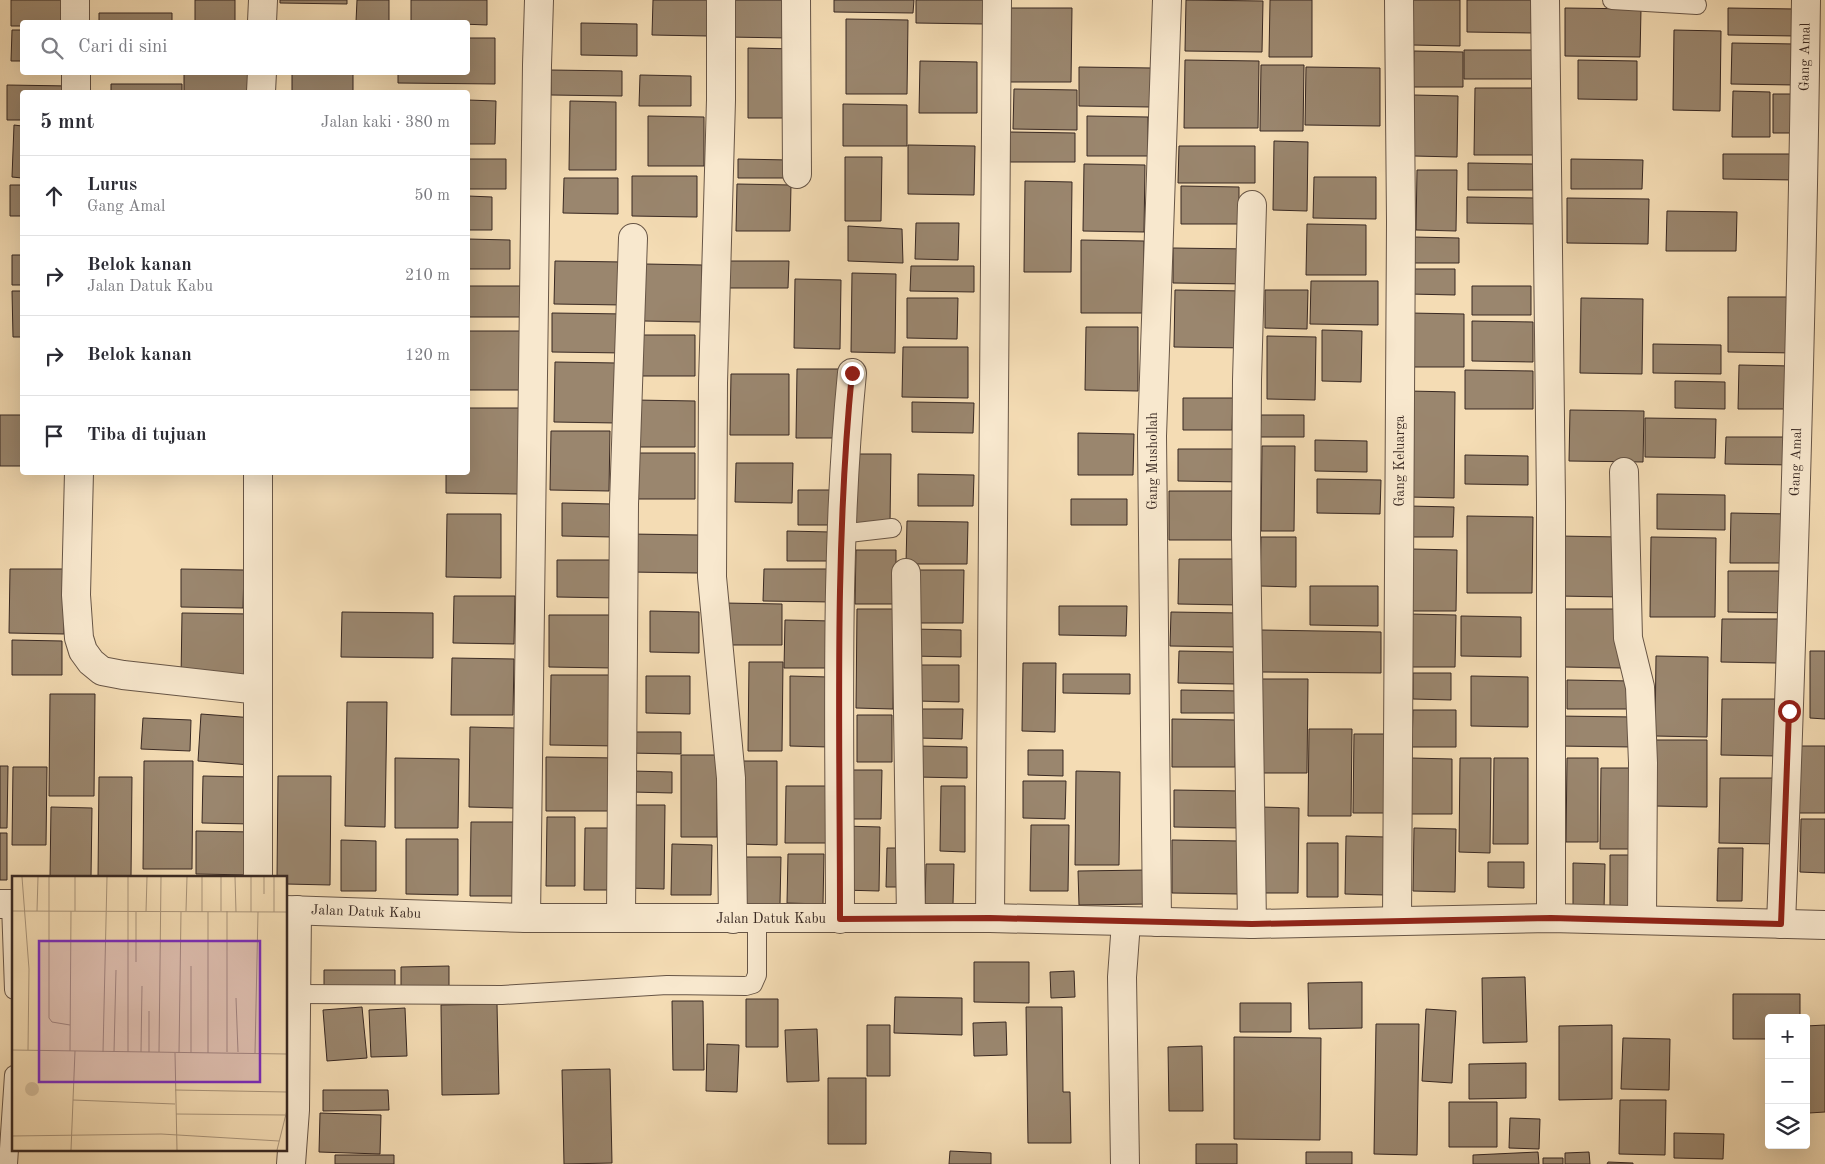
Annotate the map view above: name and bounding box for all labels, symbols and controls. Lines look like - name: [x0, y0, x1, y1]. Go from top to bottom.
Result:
- search box: [20, 20, 470, 75]
- street label: Gang Amal: [1797, 22, 1813, 91]
- icon: search: [38, 34, 66, 62]
- text: Cari di sini: [78, 38, 168, 57]
- text: 5 mnt: [40, 112, 94, 133]
- text: Jalan kaki · 380 m: [321, 115, 450, 131]
- text: Lurus: [87, 176, 137, 195]
- icon: ahead: [40, 182, 68, 210]
- text: 50 m: [414, 188, 450, 204]
- text: Gang Amal: [87, 199, 165, 215]
- text: Belok kanan: [87, 256, 192, 275]
- icon: right: [40, 262, 68, 290]
- text: 210 m: [405, 268, 450, 284]
- text: Jalan Datuk Kabu: [87, 279, 213, 295]
- icon: right: [40, 342, 68, 370]
- text: Belok kanan: [87, 346, 192, 365]
- text: 120 m: [405, 348, 450, 364]
- route end: [841, 362, 864, 385]
- street label: Gang Mushollah: [1146, 412, 1160, 510]
- street label: Gang Keluarga: [1393, 415, 1407, 507]
- icon: arrive: [40, 422, 68, 450]
- text: Tiba di tujuan: [87, 426, 207, 445]
- street label: Gang Amal: [1788, 427, 1804, 496]
- route start: [1778, 700, 1801, 723]
- inset map: [12, 876, 288, 1152]
- street label: Jalan Datuk Kabu: [311, 903, 422, 921]
- street label: Jalan Datuk Kabu: [716, 912, 827, 926]
- map controls: [1765, 1014, 1810, 1149]
- button: +: [1765, 1014, 1810, 1059]
- button: −: [1765, 1059, 1810, 1104]
- button: layers: [1765, 1104, 1810, 1149]

